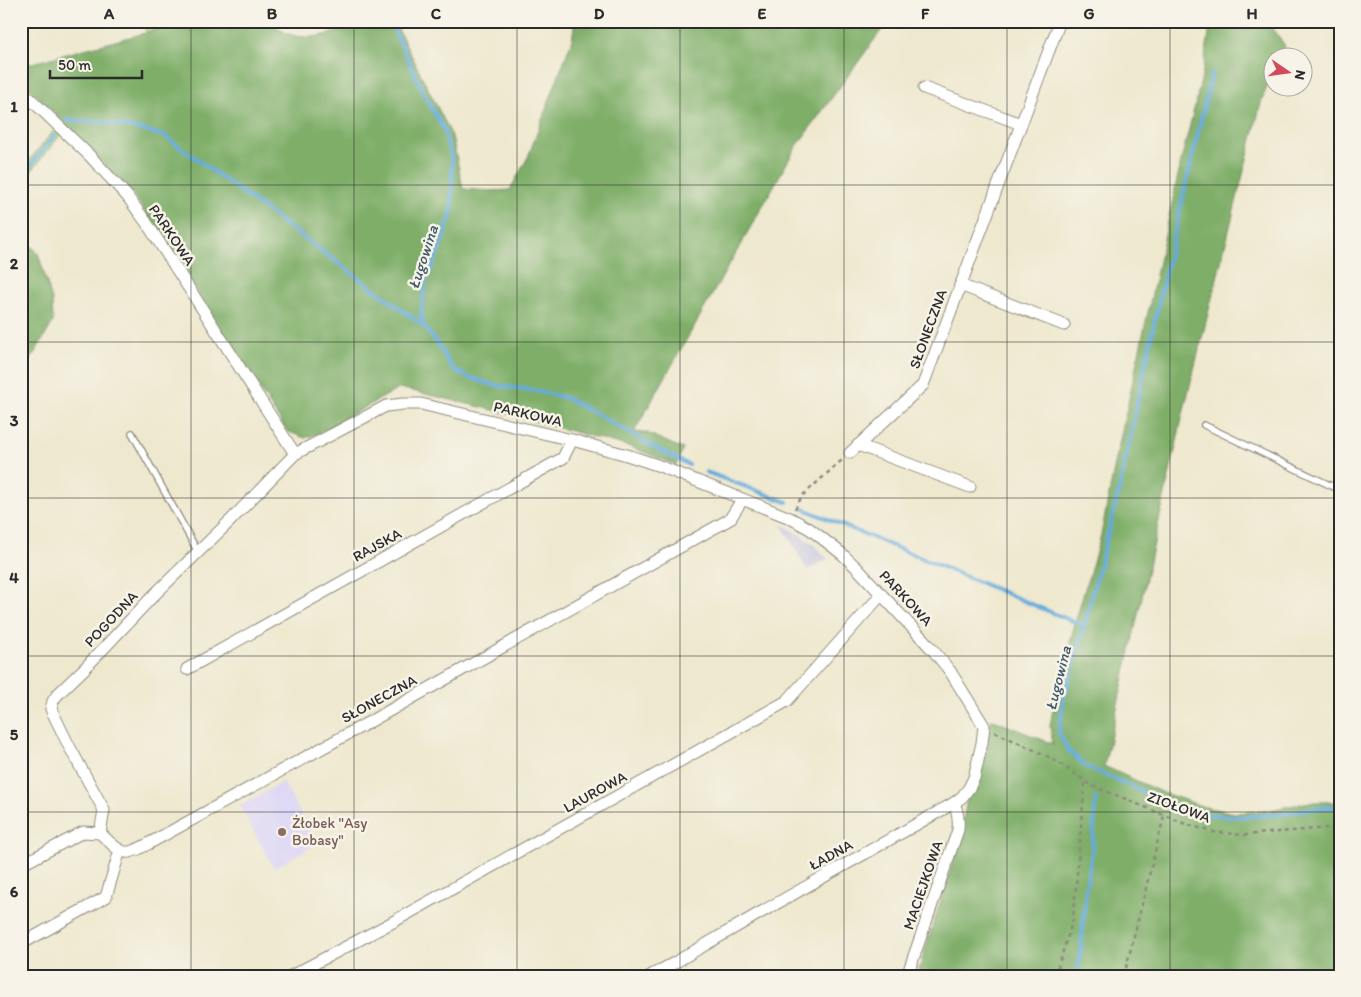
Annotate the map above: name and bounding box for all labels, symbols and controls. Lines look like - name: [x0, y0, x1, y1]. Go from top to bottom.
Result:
- text: A: [103, 4, 115, 23]
- text: B: [267, 4, 278, 23]
- text: C: [431, 4, 442, 23]
- text: D: [594, 4, 605, 23]
- text: E: [758, 4, 767, 23]
- text: F: [921, 4, 930, 23]
- text: G: [1083, 4, 1095, 23]
- text: H: [1246, 4, 1258, 23]
- scale bar: [50, 48, 142, 80]
- north arrow: [1264, 48, 1314, 98]
- text: 50 m: [58, 56, 91, 74]
- text: N: [1291, 68, 1310, 81]
- text: 1: [10, 97, 18, 116]
- street label: PARKOWA: [145, 201, 199, 269]
- water label: Ługowina: [404, 222, 442, 291]
- text: 2: [10, 254, 19, 273]
- street label: SŁONECZNA: [905, 286, 951, 371]
- street label: PARKOWA: [492, 397, 564, 431]
- text: 3: [10, 411, 19, 430]
- street label: RAJSKA: [349, 524, 405, 566]
- street label: PARKOWA: [876, 566, 937, 630]
- text: 4: [9, 568, 19, 587]
- street label: POGODNA: [80, 587, 142, 651]
- water label: Ługowina: [1041, 643, 1075, 712]
- street label: SŁONECZNA: [338, 671, 420, 727]
- text: 5: [10, 725, 19, 744]
- street label: LAUROWA: [560, 767, 630, 817]
- street label: ZIOŁOWA: [1145, 787, 1213, 827]
- place label: Żłobek "Asy Bobasy": [292, 814, 367, 849]
- marker: Żłobek "Asy Bobasy": [276, 826, 288, 838]
- street label: ŁADNA: [806, 836, 856, 874]
- street label: MACIEJKOWA: [899, 838, 947, 932]
- text: 6: [10, 882, 19, 901]

